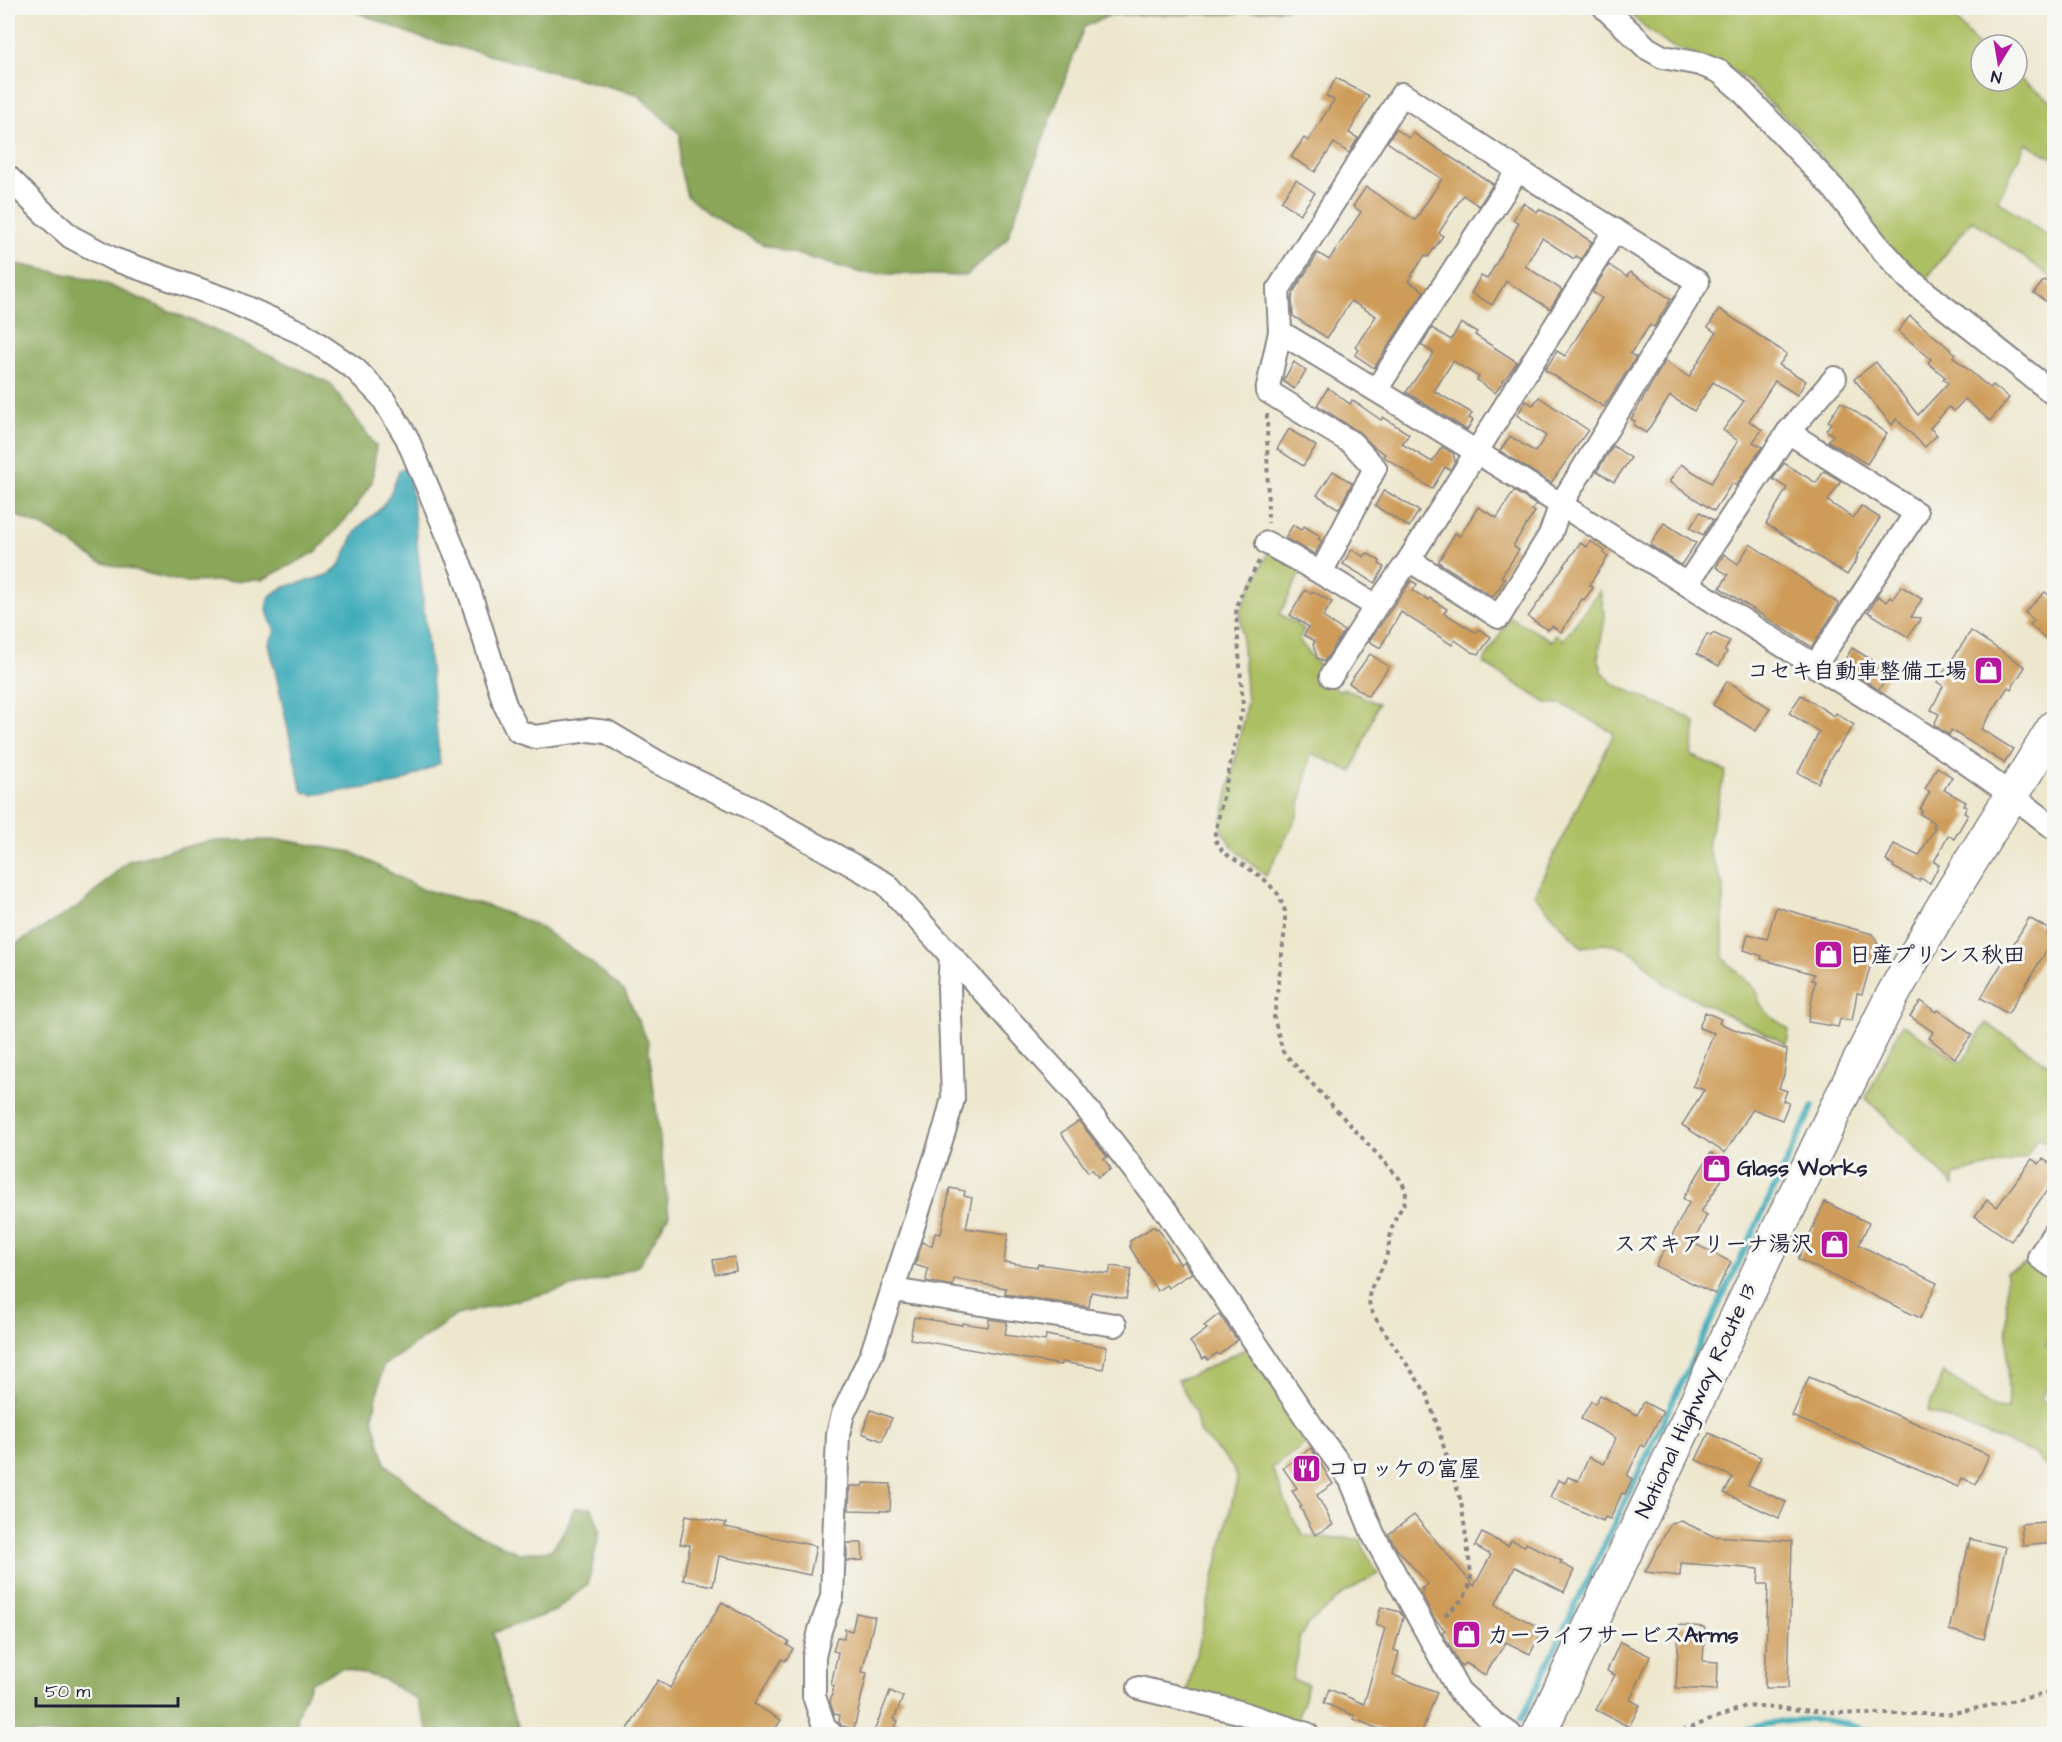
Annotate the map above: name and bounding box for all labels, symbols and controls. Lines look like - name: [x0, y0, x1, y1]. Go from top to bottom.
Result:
- north arrow: [1969, 33, 2029, 93]
- text: N: [1989, 65, 2003, 88]
- shop icon: コセキ自動車整備工場: [1972, 655, 2004, 687]
- place label: コセキ自動車整備工場: [1747, 656, 1967, 687]
- shop icon: 日産プリンス秋田: [1812, 939, 1844, 971]
- place label: 日産プリンス秋田: [1849, 940, 2025, 971]
- shop icon: Glass Works: [1700, 1152, 1732, 1184]
- place label: Glass Works: [1737, 1153, 1868, 1184]
- shop icon: スズキアリーナ湯沢: [1818, 1228, 1850, 1260]
- place label: スズキアリーナ湯沢: [1614, 1229, 1813, 1260]
- street label: National Highway Route 13: [1628, 1279, 1765, 1524]
- restaurant icon: コロッケの富屋: [1290, 1453, 1322, 1485]
- place label: コロッケの富屋: [1327, 1454, 1481, 1485]
- shop icon: カーライフサービスArms: [1450, 1619, 1482, 1651]
- place label: カーライフサービスArms: [1487, 1620, 1739, 1651]
- scale bar: [36, 1670, 178, 1708]
- text: 50 m: [45, 1679, 90, 1704]

